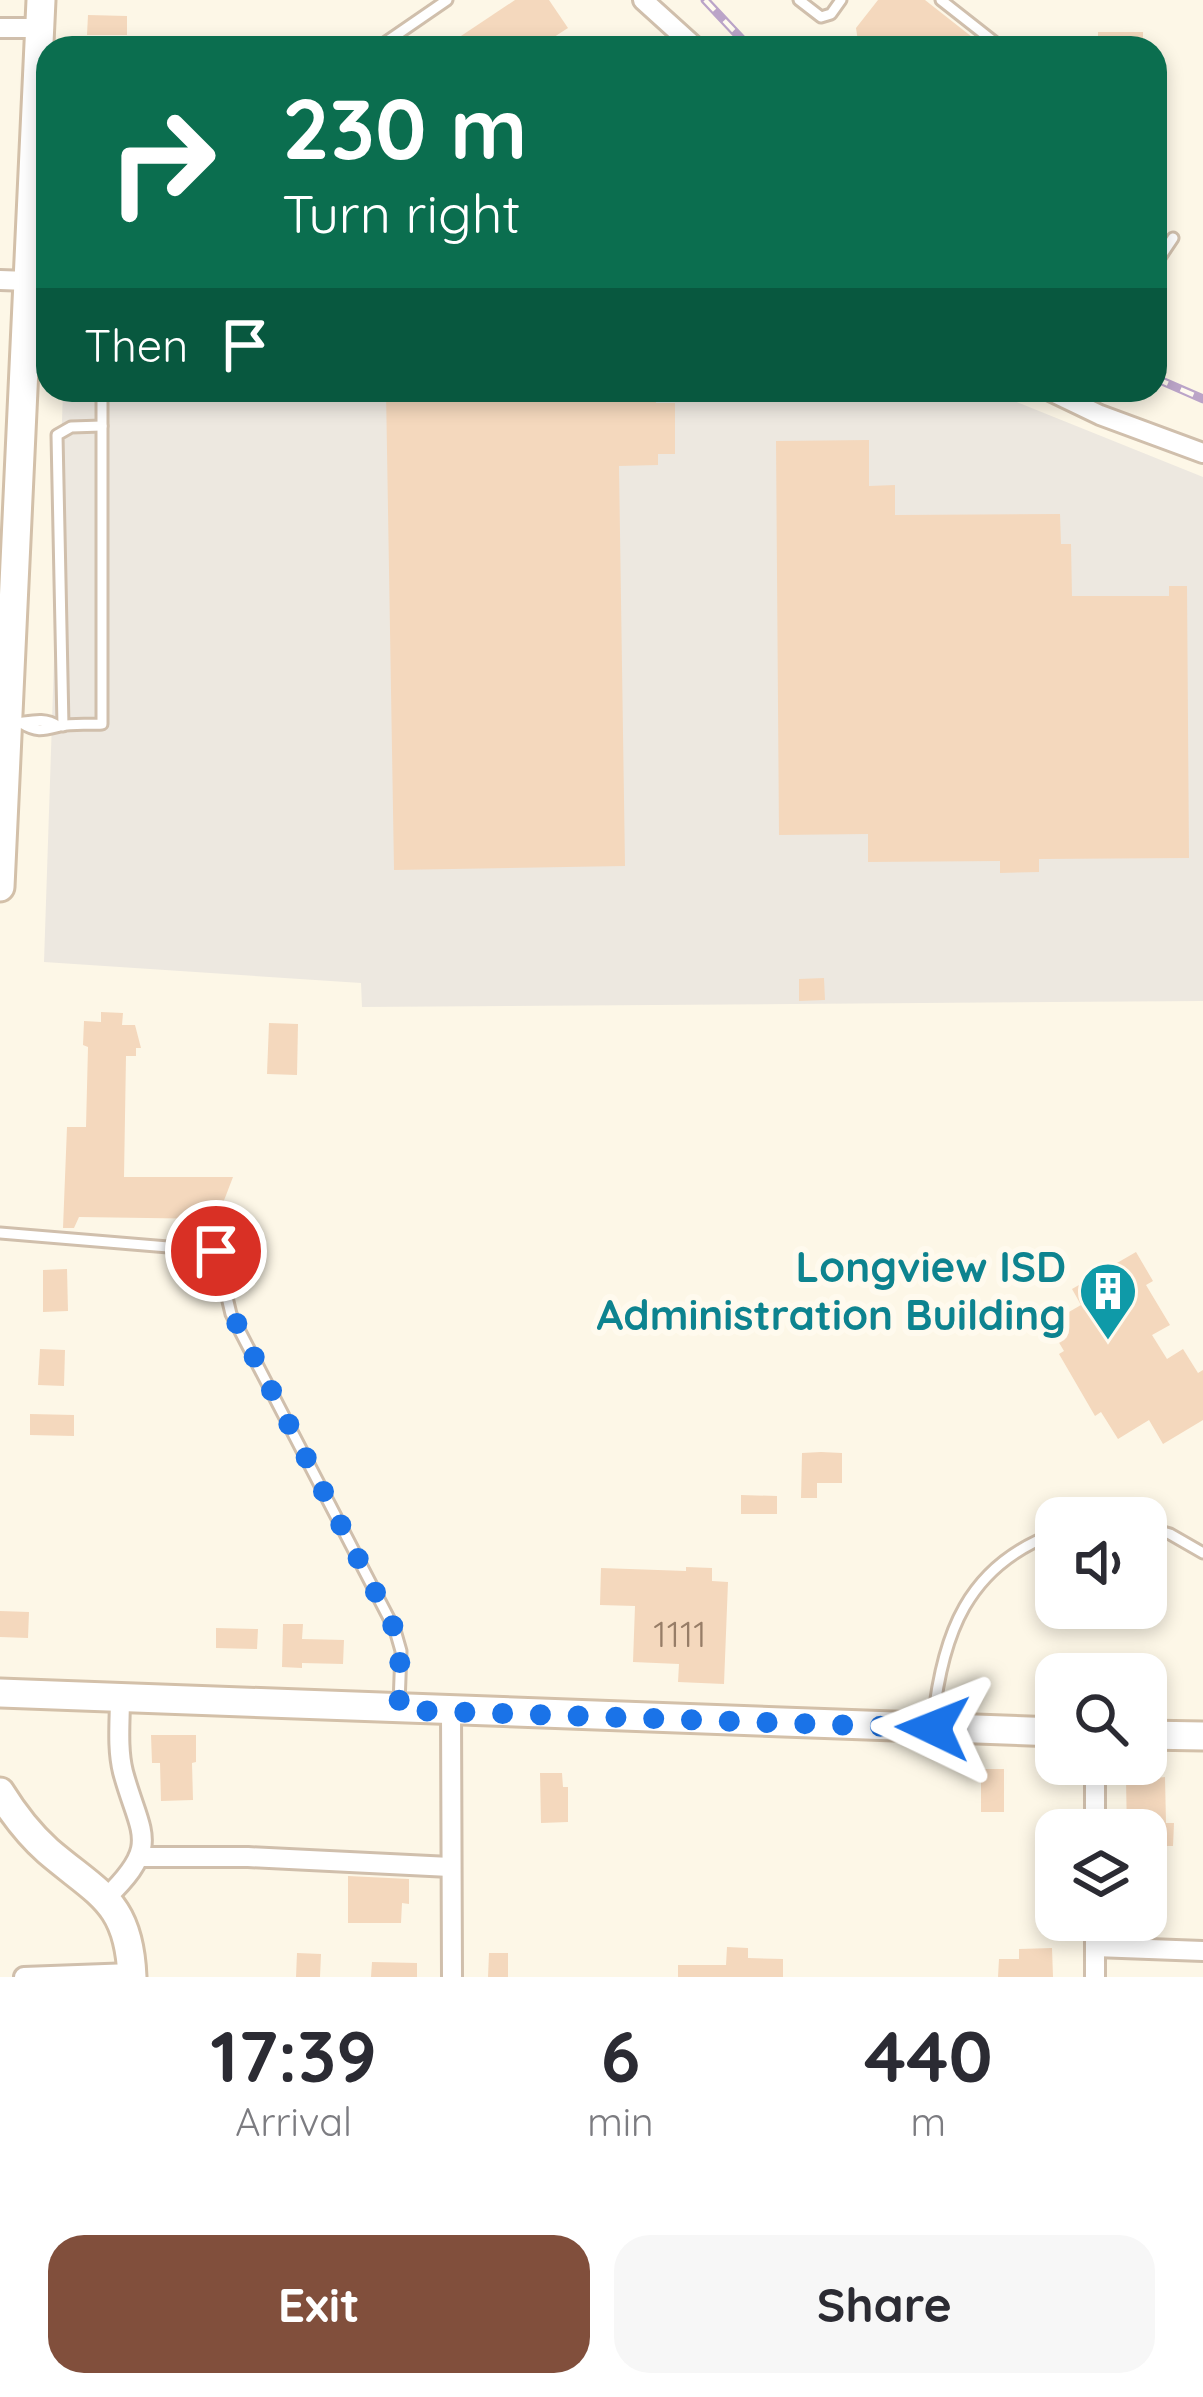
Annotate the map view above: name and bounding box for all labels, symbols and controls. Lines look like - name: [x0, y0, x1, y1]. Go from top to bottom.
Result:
- text: 230 m: [282, 75, 527, 180]
- icon: right: [84, 84, 240, 240]
- text: Turn right: [282, 179, 521, 247]
- icon: arrive: [212, 312, 278, 378]
- text: Then: [84, 317, 188, 373]
- pin: [165, 1200, 267, 1302]
- icon: arrive: [183, 1218, 249, 1284]
- place label: Longview ISD Administration Building: [596, 1240, 1066, 1341]
- building icon: Longview ISD Administration Building: [1077, 1260, 1139, 1342]
- map controls: [1035, 1497, 1167, 1941]
- button: sound: [1035, 1497, 1167, 1629]
- house number: 1111: [653, 1611, 707, 1656]
- button: search: [1035, 1653, 1167, 1785]
- position arrow: [870, 1665, 996, 1791]
- button: layers: [1035, 1809, 1167, 1941]
- text: 17:39: [210, 2010, 377, 2100]
- text: 6: [601, 2010, 640, 2100]
- text: 440: [864, 2010, 993, 2100]
- text: Arrival: [235, 2097, 352, 2146]
- text: min: [587, 2097, 654, 2146]
- text: m: [911, 2097, 946, 2146]
- button: Exit: [48, 2235, 590, 2373]
- button: Share: [614, 2235, 1155, 2373]

